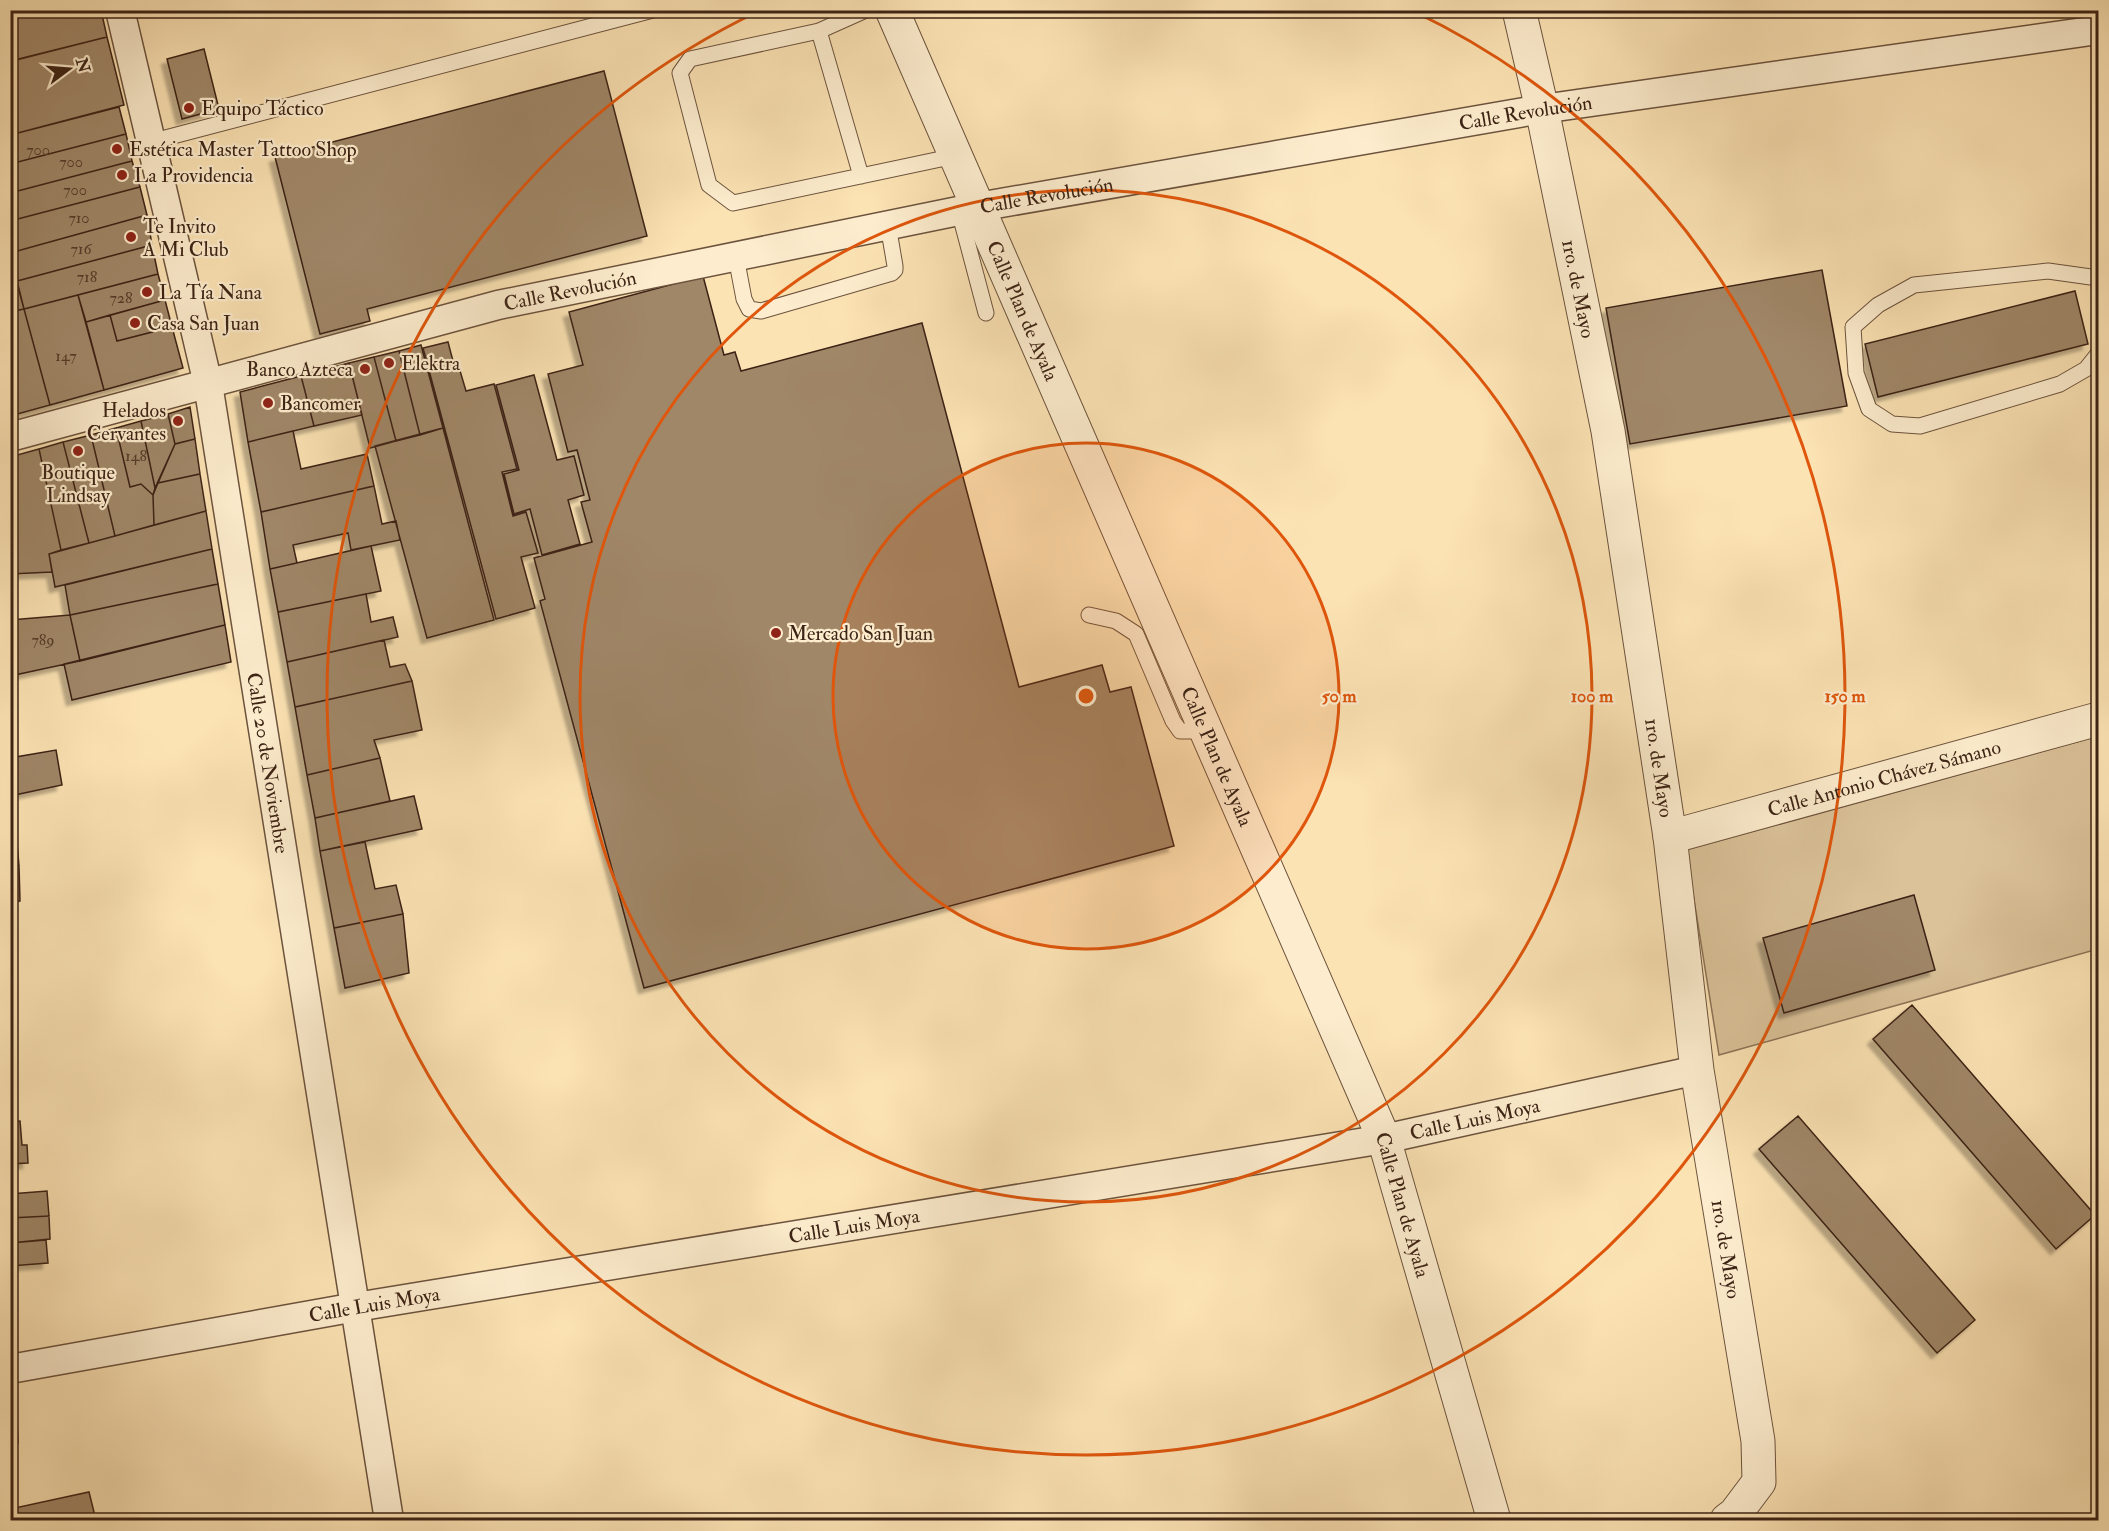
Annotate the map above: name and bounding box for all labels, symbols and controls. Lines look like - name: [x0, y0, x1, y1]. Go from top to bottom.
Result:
- north arrow: [39, 39, 99, 99]
- text: N: [71, 55, 94, 75]
- street label: Calle Revolución: [1457, 90, 1594, 136]
- place label: Equipo Táctico: [201, 96, 324, 122]
- marker: Equipo Táctico: [182, 101, 196, 115]
- place label: Estética Master Tattoo Shop: [129, 137, 357, 163]
- house number: 700: [26, 140, 50, 160]
- marker: Estética Master Tattoo Shop: [110, 142, 124, 156]
- house number: 700: [59, 152, 83, 172]
- place label: La Providencia: [134, 163, 254, 188]
- marker: La Providencia: [115, 168, 129, 182]
- street label: Calle Revolución: [978, 171, 1115, 219]
- house number: 700: [63, 180, 87, 200]
- house number: 710: [68, 208, 90, 228]
- place label: Te Invito A Mi Club: [142, 214, 229, 262]
- marker: Te Invito A Mi Club: [124, 230, 138, 244]
- street label: Calle Plan de Ayala: [982, 237, 1065, 385]
- street label: 1ro. de Mayo: [1557, 237, 1601, 340]
- house number: 716: [70, 239, 92, 259]
- street label: Calle Revolución: [501, 265, 639, 316]
- house number: 718: [77, 267, 98, 287]
- place label: La Tía Nana: [159, 280, 263, 305]
- marker: La Tía Nana: [140, 285, 154, 299]
- house number: 728: [110, 288, 133, 308]
- place label: Casa San Juan: [147, 311, 260, 336]
- marker: Casa San Juan: [128, 316, 142, 330]
- house number: 147: [55, 346, 77, 366]
- place label: Elektra: [401, 351, 461, 376]
- marker: Elektra: [382, 356, 396, 370]
- place label: Banco Azteca: [246, 357, 354, 382]
- marker: Banco Azteca: [358, 362, 372, 376]
- place label: Bancomer: [280, 391, 361, 416]
- marker: Bancomer: [261, 396, 275, 410]
- place label: Helados Cervantes: [87, 398, 166, 446]
- marker: Helados Cervantes: [171, 414, 185, 428]
- marker: Boutique Lindsay: [71, 444, 85, 458]
- house number: 148: [125, 446, 147, 466]
- place label: Boutique Lindsay: [41, 460, 115, 508]
- place label: Mercado San Juan: [788, 621, 933, 646]
- marker: Mercado San Juan: [769, 626, 783, 640]
- house number: 789: [31, 630, 55, 650]
- street label: Calle 20 de Noviembre: [242, 671, 295, 855]
- street label: Calle Plan de Ayala: [1176, 682, 1259, 831]
- text: 50 m: [1322, 685, 1357, 708]
- text: 100 m: [1571, 685, 1614, 708]
- text: 150 m: [1824, 685, 1867, 708]
- centre of rings: [1076, 686, 1096, 706]
- street label: 1ro. de Mayo: [1640, 716, 1679, 819]
- street label: Calle Antonio Chávez Sámano: [1765, 734, 2003, 822]
- street label: Calle Luis Moya: [1407, 1092, 1543, 1145]
- street label: Calle Plan de Ayala: [1370, 1129, 1436, 1281]
- street label: 1ro. de Mayo: [1706, 1197, 1747, 1301]
- street label: Calle Luis Moya: [787, 1203, 922, 1249]
- street label: Calle Luis Moya: [307, 1281, 442, 1328]

